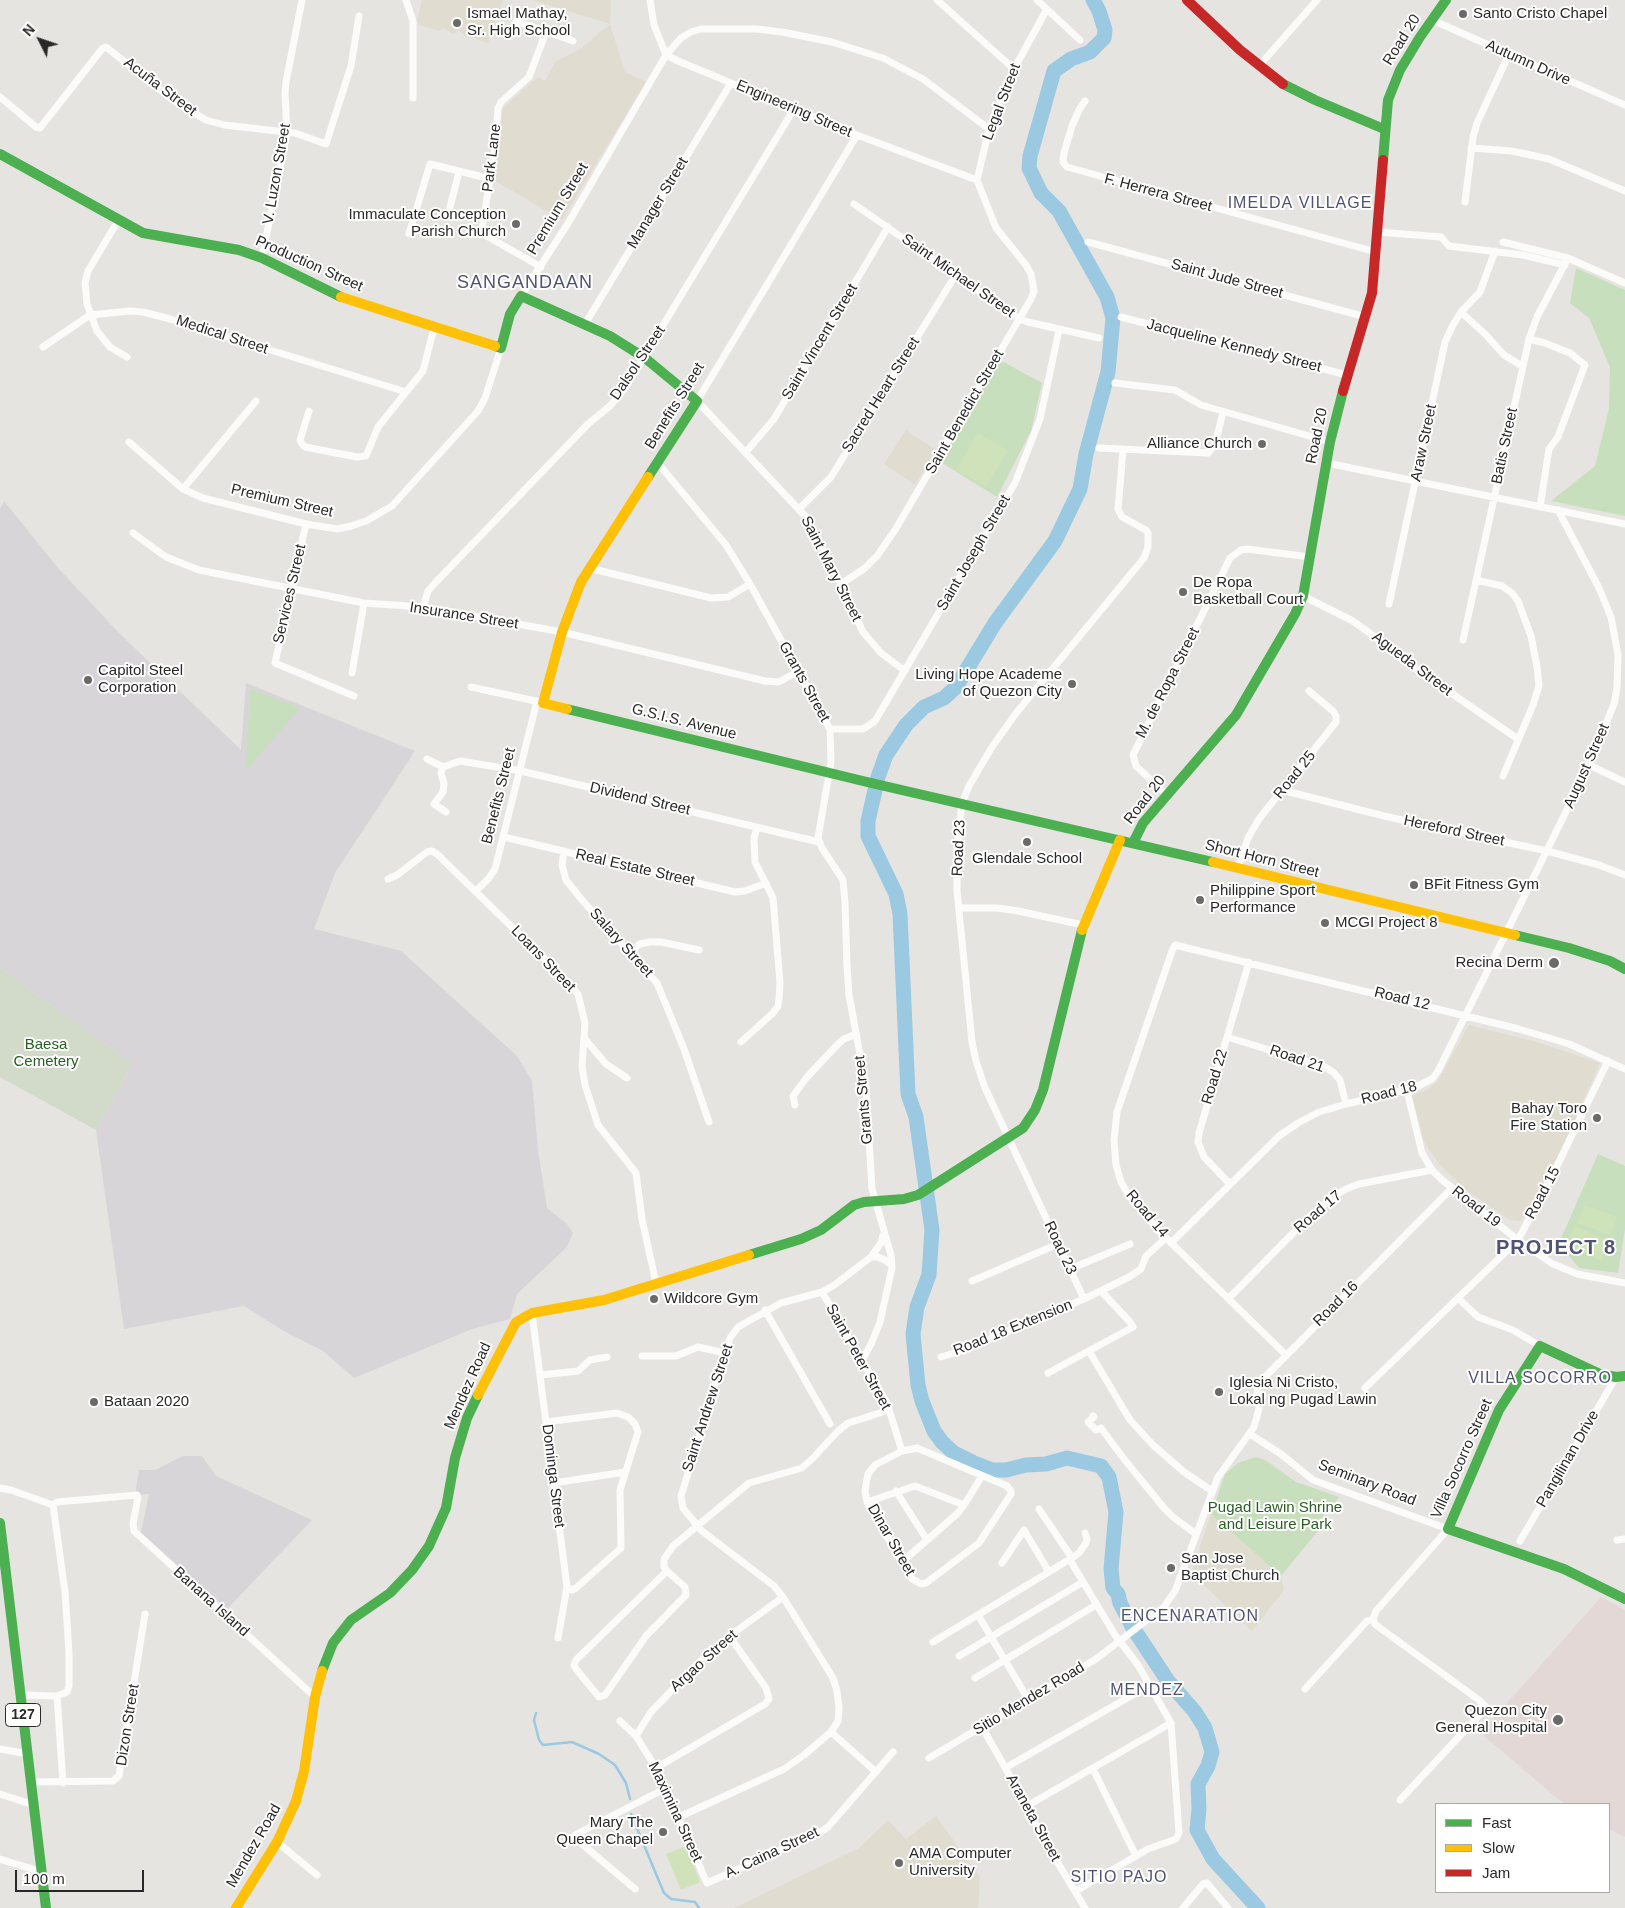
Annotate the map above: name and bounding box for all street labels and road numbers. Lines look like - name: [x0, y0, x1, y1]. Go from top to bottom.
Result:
- street label: Road 20: [1379, 11, 1425, 69]
- street label: Autumn Drive: [1483, 36, 1573, 90]
- street label: Acuña Street: [120, 54, 200, 120]
- street label: Legal Street: [979, 61, 1025, 143]
- street label: Engineering Street: [733, 76, 855, 142]
- street label: V. Luzon Street: [259, 122, 295, 226]
- street label: Park Lane: [479, 123, 505, 193]
- street label: Manager Street: [624, 154, 692, 252]
- street label: Premium Street: [523, 160, 593, 258]
- street label: F. Herrera Street: [1102, 170, 1214, 216]
- street label: Saint Michael Street: [898, 230, 1018, 322]
- street label: Production Street: [252, 232, 366, 296]
- street label: Saint Jude Street: [1169, 255, 1285, 303]
- street label: Saint Vincent Street: [778, 281, 862, 403]
- street label: Medical Street: [174, 312, 270, 358]
- street label: Jacqueline Kennedy Street: [1145, 316, 1323, 376]
- street label: Dalsol Street: [607, 322, 669, 404]
- street label: Sacred Heart Street: [838, 334, 924, 456]
- street label: Saint Benedict Street: [922, 346, 1008, 478]
- street label: Benefits Street: [641, 360, 709, 452]
- street label: Araw Street: [1407, 403, 1441, 483]
- street label: Road 20: [1302, 406, 1332, 466]
- street label: Batis Street: [1488, 406, 1522, 486]
- street label: Premium Street: [229, 481, 335, 521]
- street label: Saint Joseph Street: [933, 492, 1015, 614]
- street label: Saint Mary Street: [797, 513, 865, 625]
- street label: Services Street: [270, 542, 310, 646]
- street label: Insurance Street: [408, 599, 520, 633]
- street label: M. de Ropa Street: [1132, 625, 1204, 741]
- street label: Agueda Street: [1368, 628, 1456, 700]
- street label: Grants Street: [775, 639, 833, 725]
- street label: G.S.I.S. Avenue: [630, 700, 738, 744]
- street label: August Street: [1560, 721, 1614, 811]
- street label: Benefits Street: [478, 746, 520, 846]
- street label: Road 25: [1270, 747, 1320, 803]
- street label: Road 20: [1120, 772, 1170, 828]
- street label: Dividend Street: [588, 779, 692, 819]
- street label: Hereford Street: [1402, 812, 1506, 850]
- street label: Road 23: [949, 819, 969, 877]
- street label: Short Horn Street: [1203, 836, 1321, 882]
- street label: Real Estate Street: [574, 846, 696, 890]
- street label: Salary Street: [585, 905, 657, 981]
- street label: Loans Street: [507, 922, 579, 996]
- street label: Road 12: [1372, 983, 1432, 1015]
- street label: Road 21: [1267, 1041, 1327, 1077]
- street label: Road 22: [1198, 1047, 1232, 1107]
- street label: Grants Street: [851, 1055, 877, 1145]
- street label: Road 18: [1359, 1077, 1419, 1109]
- street label: Road 15: [1522, 1164, 1564, 1222]
- street label: Road 19: [1448, 1182, 1504, 1232]
- street label: Road 14: [1122, 1186, 1172, 1242]
- street label: Road 17: [1290, 1187, 1346, 1237]
- street label: Road 23: [1040, 1218, 1080, 1278]
- street label: Road 16: [1310, 1278, 1362, 1330]
- street label: Road 18 Extension: [951, 1296, 1075, 1360]
- street label: Saint Peter Street: [821, 1301, 895, 1413]
- street label: Mendez Road: [441, 1340, 495, 1432]
- street label: Saint Andrew Street: [679, 1342, 737, 1474]
- street label: Villa Socorro Street: [1428, 1396, 1496, 1522]
- street label: Pangilinan Drive: [1533, 1407, 1603, 1511]
- street label: Dominga Street: [538, 1423, 568, 1529]
- street label: Seminary Road: [1316, 1456, 1418, 1510]
- street label: Dinar Street: [863, 1501, 919, 1579]
- street label: Banana Island: [169, 1563, 253, 1641]
- street label: Argao Street: [667, 1626, 741, 1696]
- street label: Sitio Mendez Road: [970, 1659, 1088, 1739]
- street label: Dizon Street: [113, 1683, 143, 1767]
- road number: 127: [5, 1704, 40, 1726]
- street label: Maximina Street: [644, 1759, 706, 1865]
- street label: Araneta Street: [1002, 1771, 1064, 1865]
- street label: Mendez Road: [223, 1801, 285, 1891]
- street label: A. Caina Street: [722, 1823, 822, 1883]

